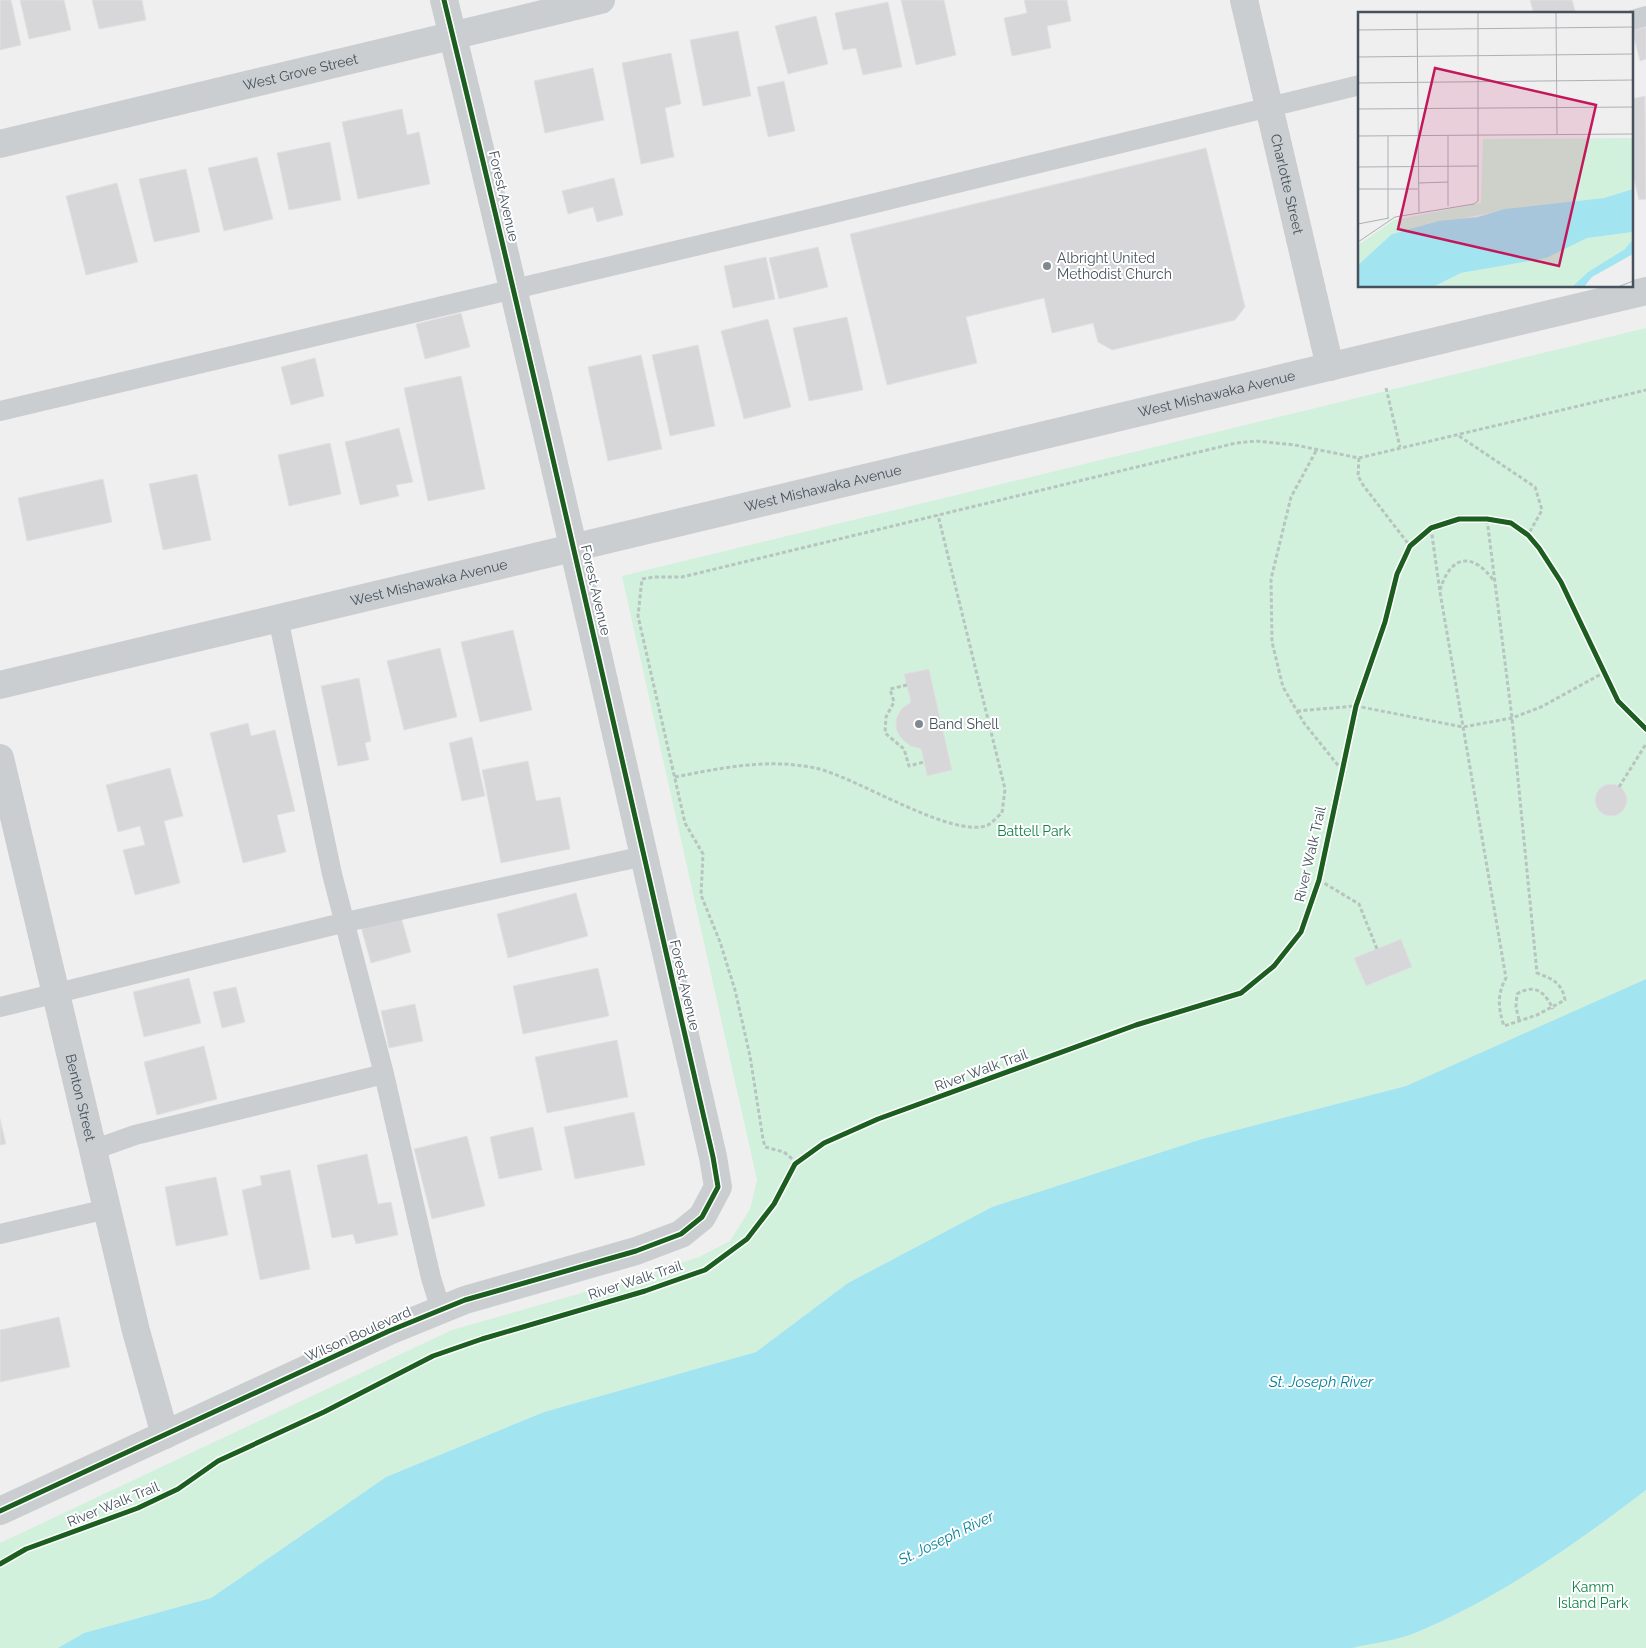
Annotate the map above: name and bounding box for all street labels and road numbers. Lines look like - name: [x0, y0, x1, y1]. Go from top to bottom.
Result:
- street label: West Grove Street: [241, 50, 360, 93]
- street label: Charlotte Street: [1268, 132, 1307, 236]
- street label: Forest Avenue: [486, 149, 522, 243]
- street label: West Mishawaka Avenue: [1137, 367, 1297, 420]
- street label: West Mishawaka Avenue: [743, 462, 903, 515]
- street label: Forest Avenue: [578, 543, 614, 637]
- street label: West Mishawaka Avenue: [349, 556, 509, 609]
- street label: River Walk Trail: [1291, 804, 1329, 903]
- street label: Forest Avenue: [667, 938, 703, 1032]
- street label: River Walk Trail: [932, 1046, 1030, 1094]
- street label: Benton Street: [63, 1052, 99, 1143]
- street label: River Walk Trail: [586, 1257, 684, 1303]
- street label: Wilson Boulevard: [302, 1303, 414, 1365]
- street label: River Walk Trail: [65, 1478, 162, 1530]

